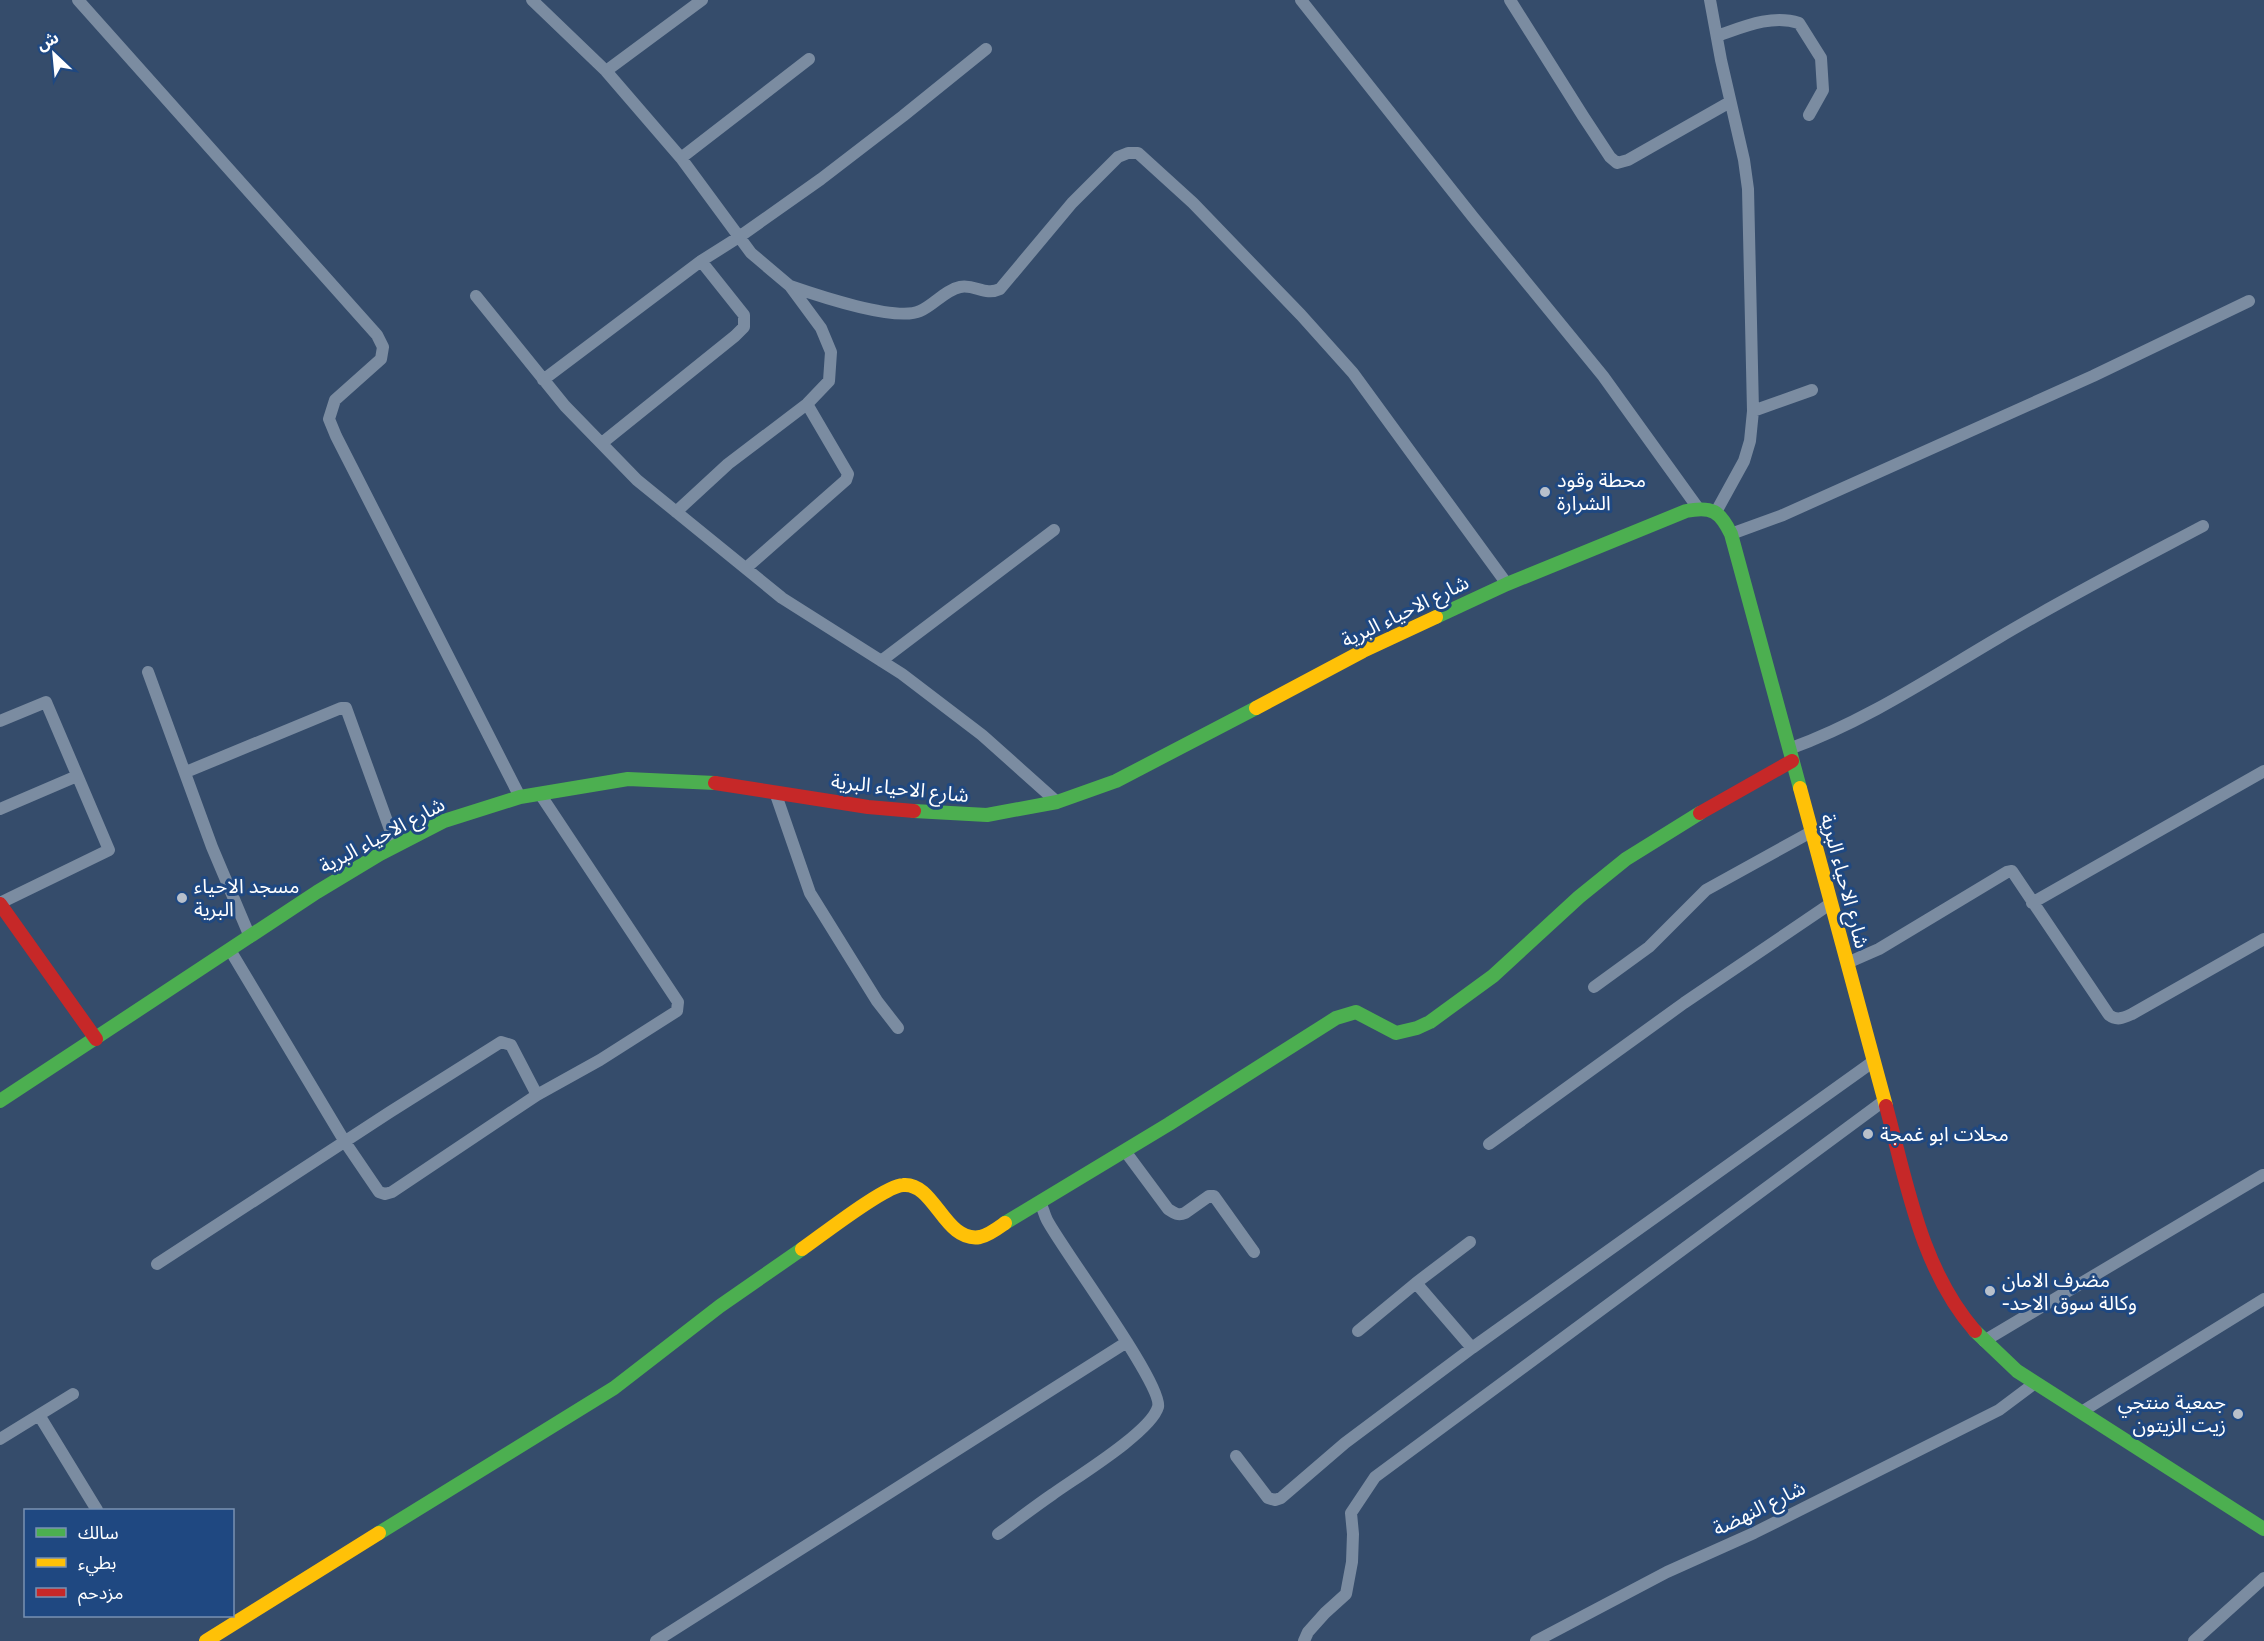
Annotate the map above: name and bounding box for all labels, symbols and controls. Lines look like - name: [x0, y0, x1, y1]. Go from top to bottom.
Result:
- north arrow: [24, 24, 84, 84]
- text: ش: [33, 27, 62, 54]
- place label: محطة وقود الشرارة: [1557, 467, 1646, 515]
- marker: محطة وقود الشرارة: [1538, 485, 1552, 499]
- street label: شارع الاحياء البرية: [1337, 569, 1474, 655]
- street label: شارع الاحياء البرية: [830, 768, 970, 810]
- street label: شارع الاحياء البرية: [315, 791, 450, 881]
- street label: شارع الاحياء البرية: [1813, 811, 1875, 952]
- place label: مسجد الاحياء البرية: [194, 873, 300, 921]
- marker: مسجد الاحياء البرية: [175, 891, 189, 905]
- place label: محلات ابو غمجة: [1880, 1121, 2009, 1146]
- marker: محلات ابو غمجة: [1861, 1127, 1875, 1141]
- place label: مضرف الامان -وكالة سوق الاحد: [2002, 1267, 2137, 1315]
- marker: مضرف الامان -وكالة سوق الاحد: [1983, 1284, 1997, 1298]
- place label: جمعية منتجي زيت الزيتون: [2118, 1389, 2226, 1437]
- marker: جمعية منتجي زيت الزيتون: [2231, 1407, 2245, 1421]
- street label: شارع النهضة: [1709, 1474, 1810, 1543]
- legend: [24, 1509, 234, 1617]
- text: سالك: [78, 1521, 119, 1543]
- text: بطيء: [78, 1551, 116, 1576]
- text: مزدحم: [78, 1581, 123, 1606]

